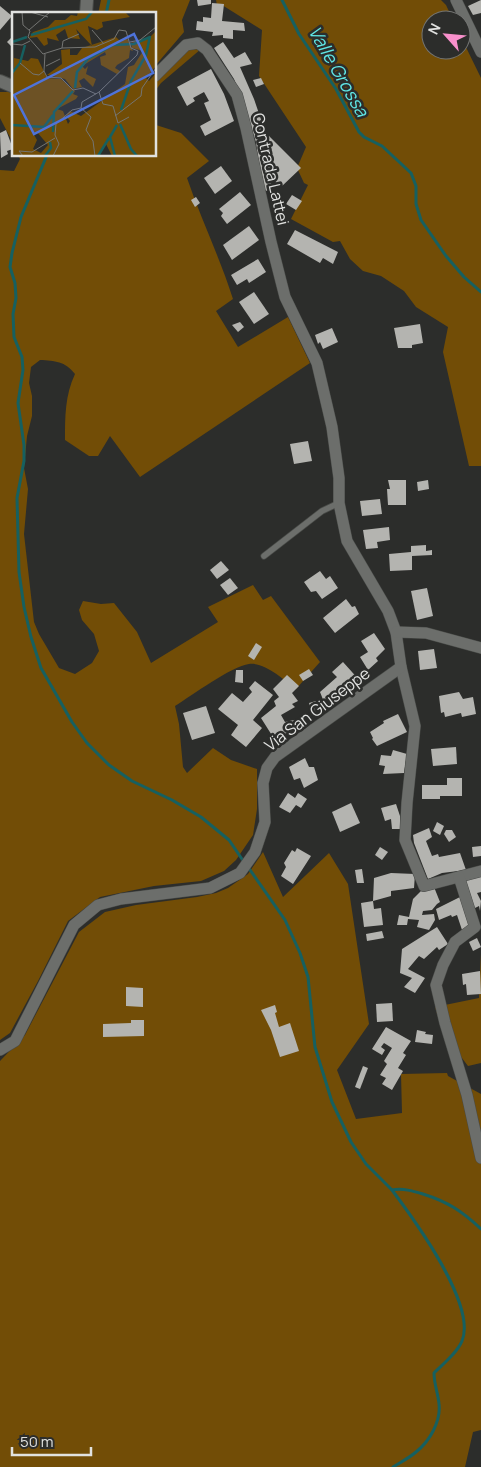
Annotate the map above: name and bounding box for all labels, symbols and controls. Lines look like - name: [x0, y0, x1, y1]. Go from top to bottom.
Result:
- north arrow: [421, 10, 471, 60]
- inset map: [12, 12, 156, 156]
- text: N: [423, 20, 445, 38]
- water label: Valle Grossa: [303, 21, 375, 122]
- street label: Contrada Lattei: [247, 111, 295, 227]
- street label: Via San Giuseppe: [260, 662, 374, 756]
- scale bar: [12, 1424, 91, 1456]
- text: 50 m: [20, 1431, 54, 1452]

